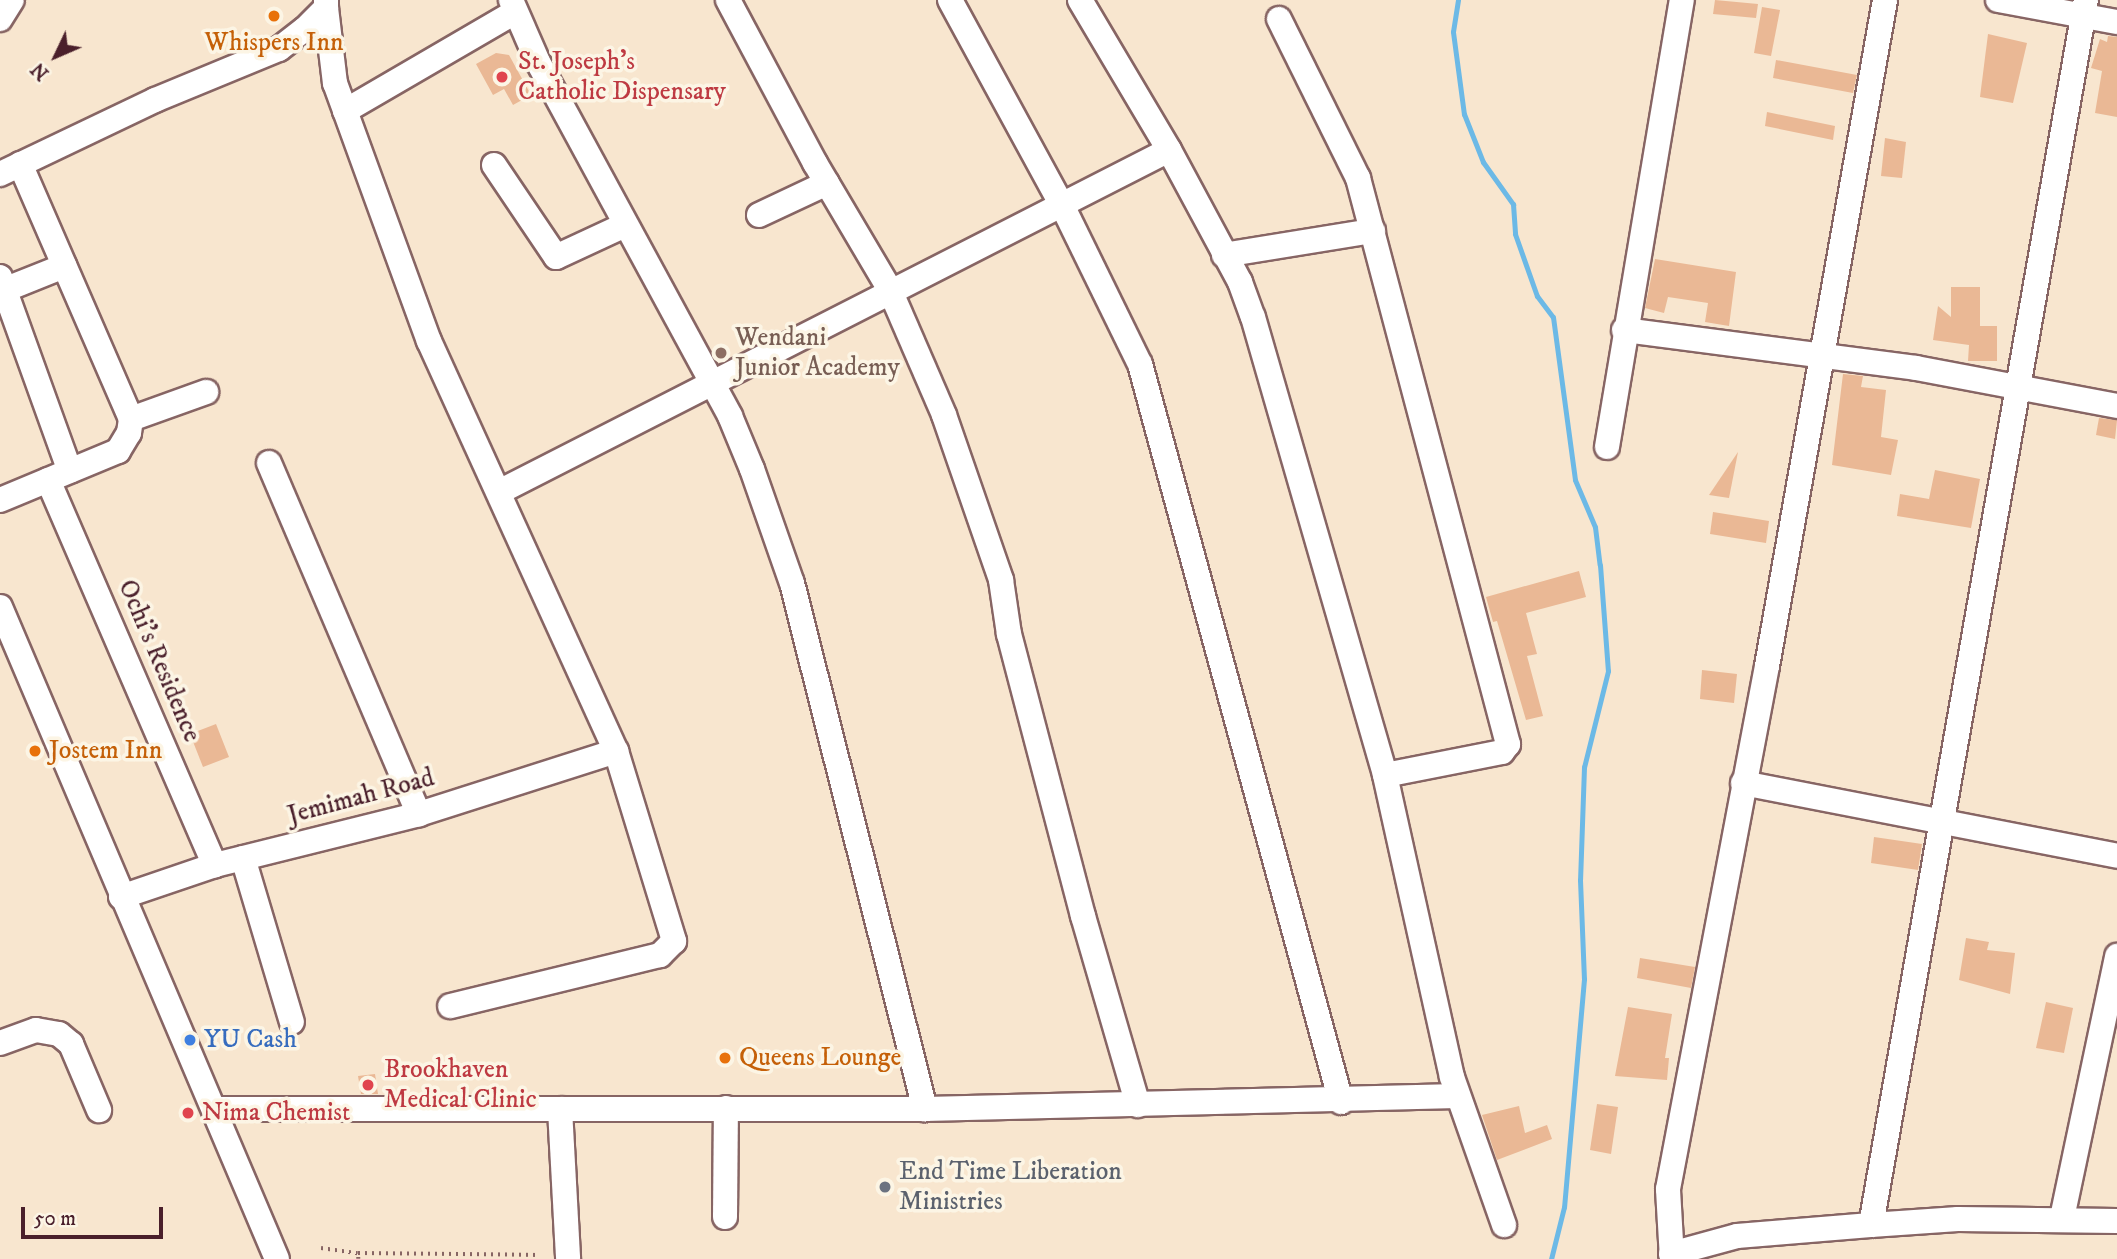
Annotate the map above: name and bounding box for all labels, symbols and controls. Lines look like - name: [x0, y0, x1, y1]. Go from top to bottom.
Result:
- marker: Whispers Inn: [266, 8, 282, 24]
- north arrow: [21, 21, 91, 91]
- place label: Whispers Inn: [204, 27, 344, 59]
- place label: St. Joseph's Catholic Dispensary: [518, 46, 726, 108]
- text: N: [27, 57, 54, 85]
- marker: St. Joseph's Catholic Dispensary: [492, 67, 512, 87]
- place label: Wendani Junior Academy: [735, 322, 900, 384]
- marker: Wendani Junior Academy: [713, 345, 729, 361]
- street label: Ochi's Residence: [111, 575, 207, 747]
- place label: Jostem Inn: [49, 735, 162, 767]
- marker: Jostem Inn: [27, 743, 43, 759]
- street label: Jemimah Road: [284, 762, 438, 832]
- place label: YU Cash: [204, 1024, 297, 1056]
- marker: YU Cash: [182, 1032, 198, 1048]
- place label: Queens Lounge: [739, 1042, 901, 1074]
- marker: Queens Lounge: [717, 1050, 733, 1066]
- place label: Brookhaven Medical Clinic: [384, 1054, 537, 1116]
- marker: Brookhaven Medical Clinic: [358, 1075, 378, 1095]
- place label: Nima Chemist: [202, 1097, 350, 1129]
- marker: Nima Chemist: [180, 1105, 196, 1121]
- place label: End Time Liberation Ministries: [899, 1156, 1122, 1218]
- marker: End Time Liberation Ministries: [877, 1179, 893, 1195]
- scale bar: [24, 1192, 166, 1236]
- text: 50 m: [34, 1206, 76, 1232]

